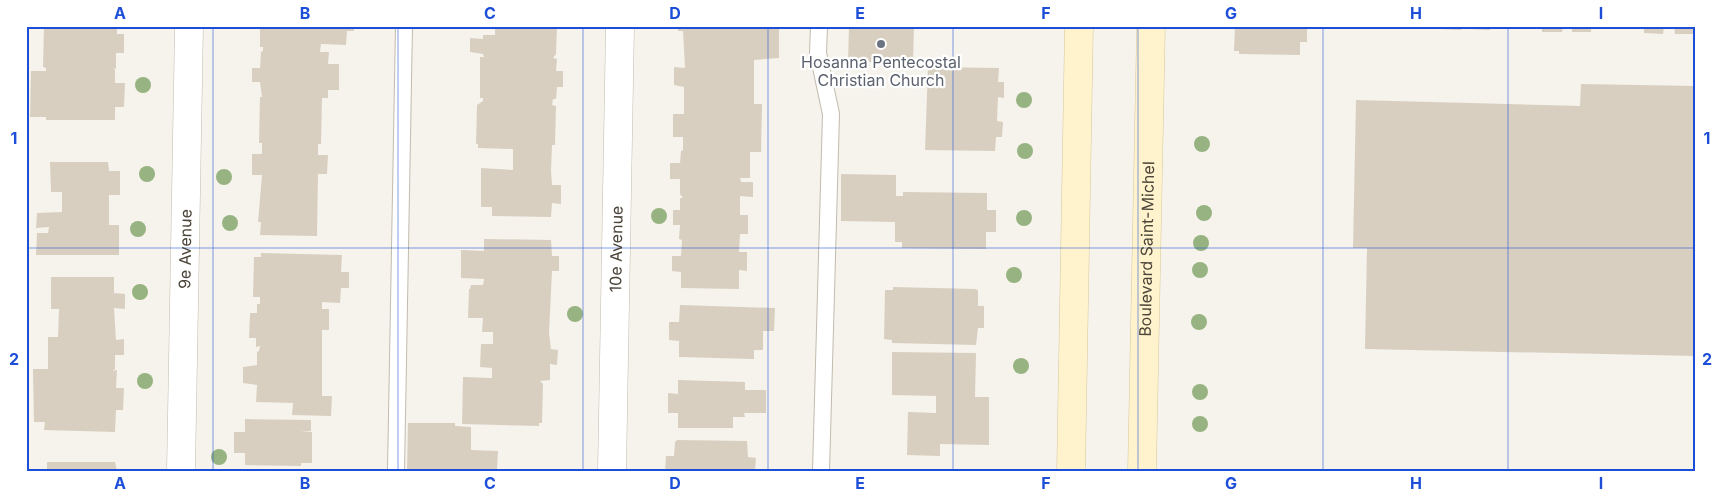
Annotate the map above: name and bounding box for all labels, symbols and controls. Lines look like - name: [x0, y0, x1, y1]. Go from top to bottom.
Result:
- text: A: [114, 3, 126, 23]
- text: B: [300, 3, 310, 23]
- text: C: [484, 3, 496, 23]
- text: D: [669, 3, 681, 23]
- text: E: [855, 3, 865, 23]
- text: F: [1041, 3, 1051, 23]
- text: G: [1225, 3, 1237, 23]
- text: H: [1410, 3, 1422, 23]
- text: I: [1599, 3, 1603, 23]
- marker: Hosanna Pentecostal Christian Church: [875, 38, 887, 50]
- place label: Hosanna Pentecostal Christian Church: [801, 52, 961, 90]
- text: 1: [11, 128, 17, 148]
- text: 1: [1704, 128, 1710, 148]
- street label: Boulevard Saint-Michel: [1135, 161, 1158, 337]
- street label: 10e Avenue: [605, 206, 627, 293]
- street label: 9e Avenue: [174, 209, 196, 289]
- text: 2: [9, 349, 19, 369]
- text: 2: [1702, 349, 1712, 369]
- text: A: [114, 473, 126, 493]
- text: B: [300, 473, 310, 493]
- text: C: [484, 473, 496, 493]
- text: D: [669, 473, 681, 493]
- text: E: [855, 473, 865, 493]
- text: F: [1041, 473, 1051, 493]
- text: G: [1225, 473, 1237, 493]
- text: H: [1410, 473, 1422, 493]
- text: I: [1599, 473, 1603, 493]

